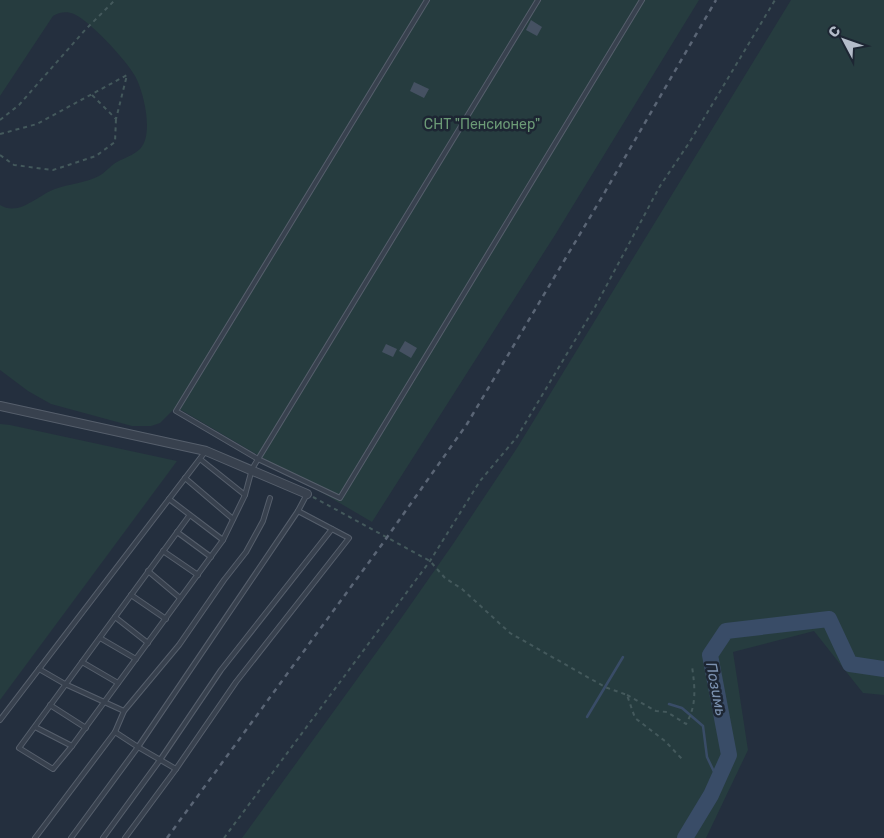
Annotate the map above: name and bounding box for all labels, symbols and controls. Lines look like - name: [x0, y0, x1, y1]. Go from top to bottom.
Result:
- north arrow: [819, 15, 869, 65]
- text: С: [825, 22, 844, 41]
- park label: СНТ "Пенсионер": [424, 116, 540, 133]
- water label: Позимь: [702, 661, 730, 718]

